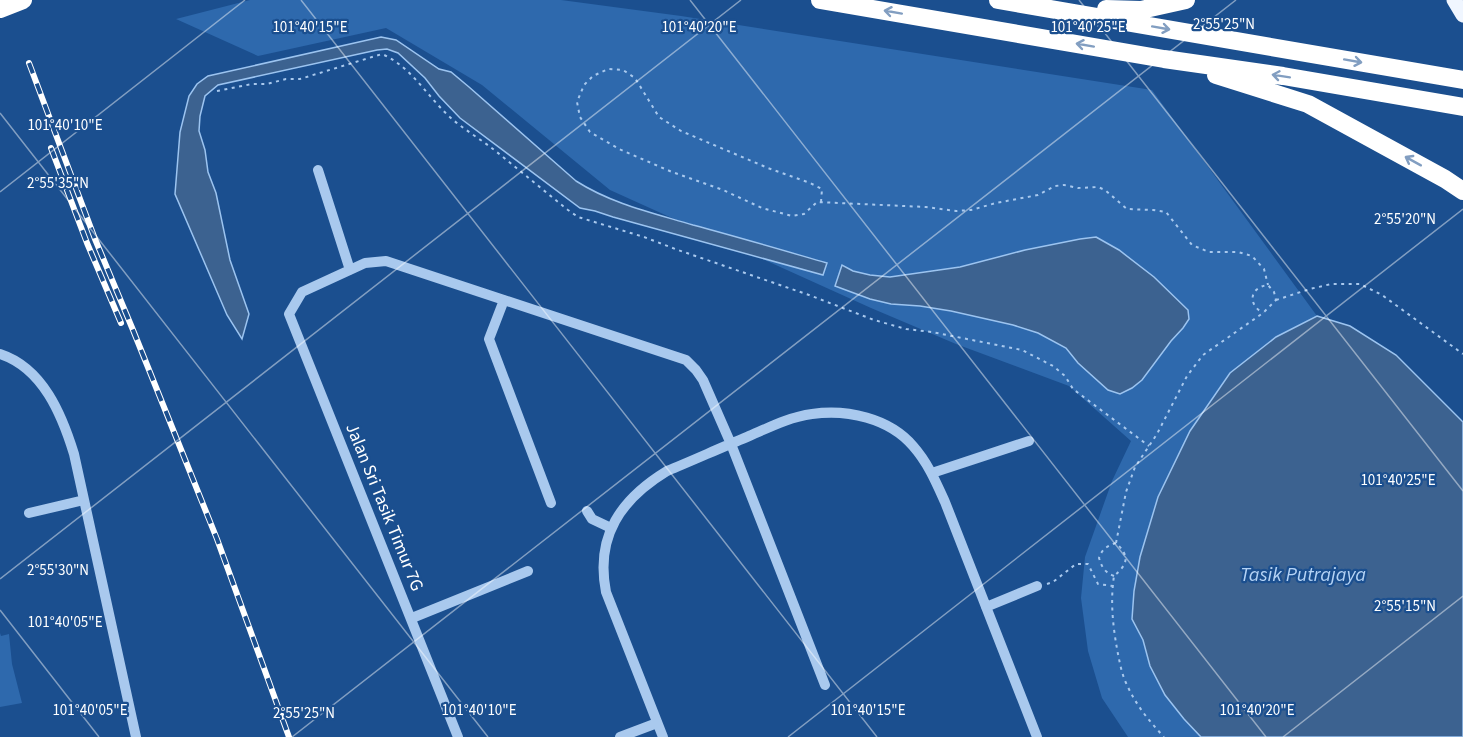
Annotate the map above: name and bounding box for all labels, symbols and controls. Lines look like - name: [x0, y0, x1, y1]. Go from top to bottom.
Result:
- one-way arrow: [884, 7, 903, 18]
- text: 2°55'25"N: [1193, 14, 1255, 35]
- text: 101°40'15"E: [272, 17, 348, 38]
- text: 101°40'20"E: [661, 17, 737, 38]
- text: 101°40'25"E: [1050, 17, 1126, 38]
- one-way arrow: [1150, 23, 1170, 34]
- one-way arrow: [1076, 39, 1096, 50]
- one-way arrow: [1343, 55, 1362, 66]
- one-way arrow: [1272, 70, 1291, 81]
- text: 101°40'10"E: [27, 115, 103, 136]
- one-way arrow: [1405, 155, 1422, 167]
- text: 2°55'35"N: [27, 173, 89, 194]
- text: 2°55'20"N: [1374, 209, 1436, 230]
- street label: Jalan Sri Tasik Timur 7G: [339, 419, 430, 595]
- text: 101°40'25"E: [1360, 470, 1436, 491]
- text: 2°55'30"N: [27, 560, 89, 581]
- water label: Tasik Putrajaya: [1240, 561, 1366, 589]
- text: 2°55'15"N: [1374, 596, 1436, 617]
- text: 101°40'05"E: [27, 612, 103, 633]
- text: 101°40'05"E: [52, 700, 128, 721]
- text: 101°40'10"E: [441, 700, 517, 721]
- text: 101°40'15"E: [830, 700, 906, 721]
- text: 101°40'20"E: [1219, 700, 1295, 721]
- text: 2°55'25"N: [273, 703, 335, 724]

